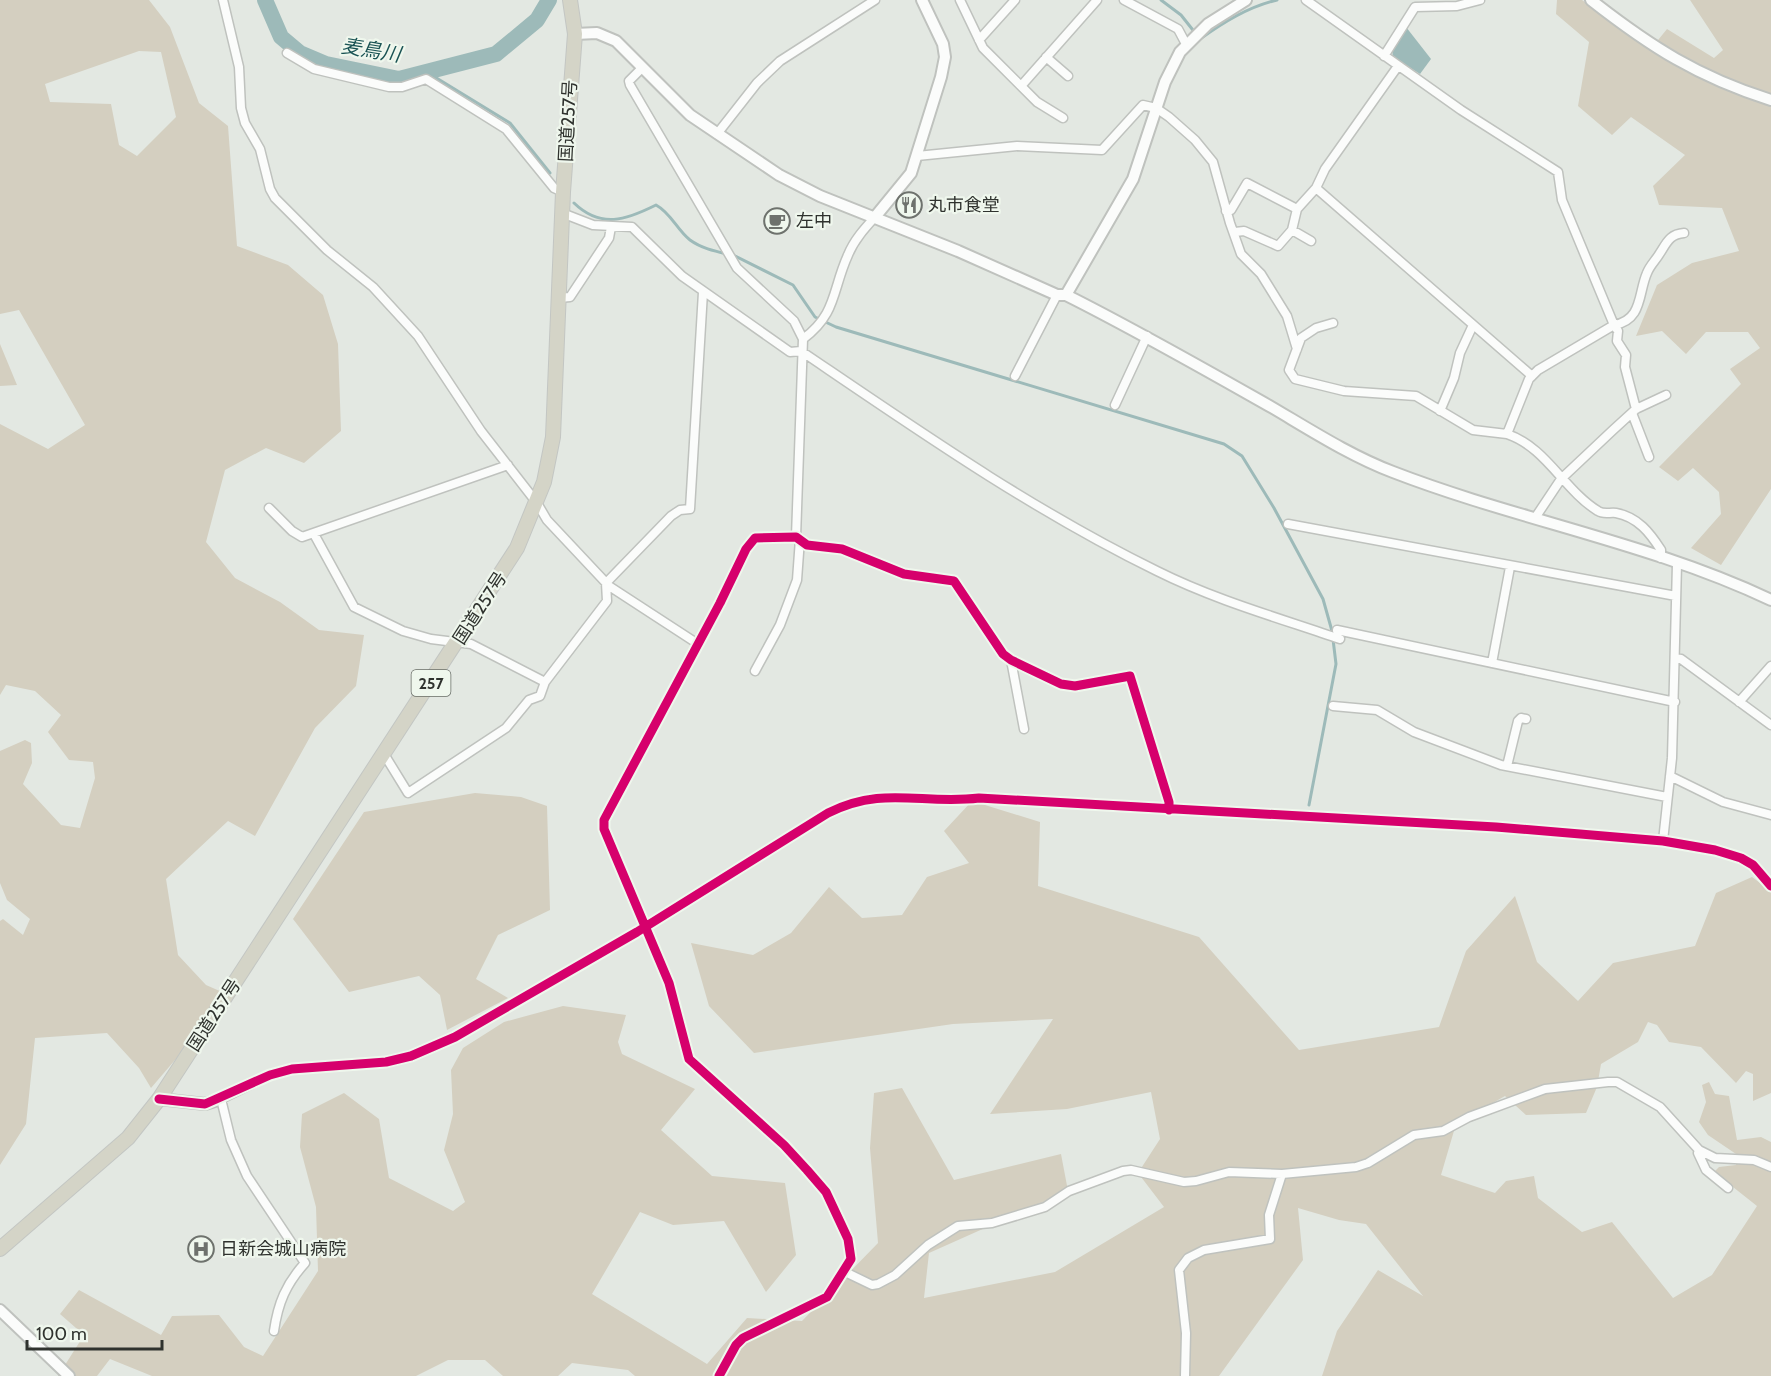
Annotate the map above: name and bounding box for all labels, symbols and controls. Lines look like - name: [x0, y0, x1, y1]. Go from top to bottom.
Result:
- water label: 麦鳥川: [339, 33, 404, 67]
- street label: 国道257号: [555, 79, 581, 163]
- restaurant icon: 丸市食堂: [894, 190, 924, 220]
- place label: 丸市食堂: [928, 194, 1000, 216]
- cafe icon: 左中: [762, 206, 792, 236]
- place label: 左中: [796, 210, 832, 232]
- street label: 国道257号: [448, 568, 512, 648]
- road number: 257: [412, 670, 450, 696]
- street label: 国道257号: [182, 975, 246, 1055]
- hospital icon: 日新会城山病院: [186, 1234, 216, 1264]
- place label: 日新会城山病院: [220, 1238, 346, 1260]
- scale bar: [27, 1313, 162, 1351]
- text: 100 m: [36, 1323, 87, 1345]

